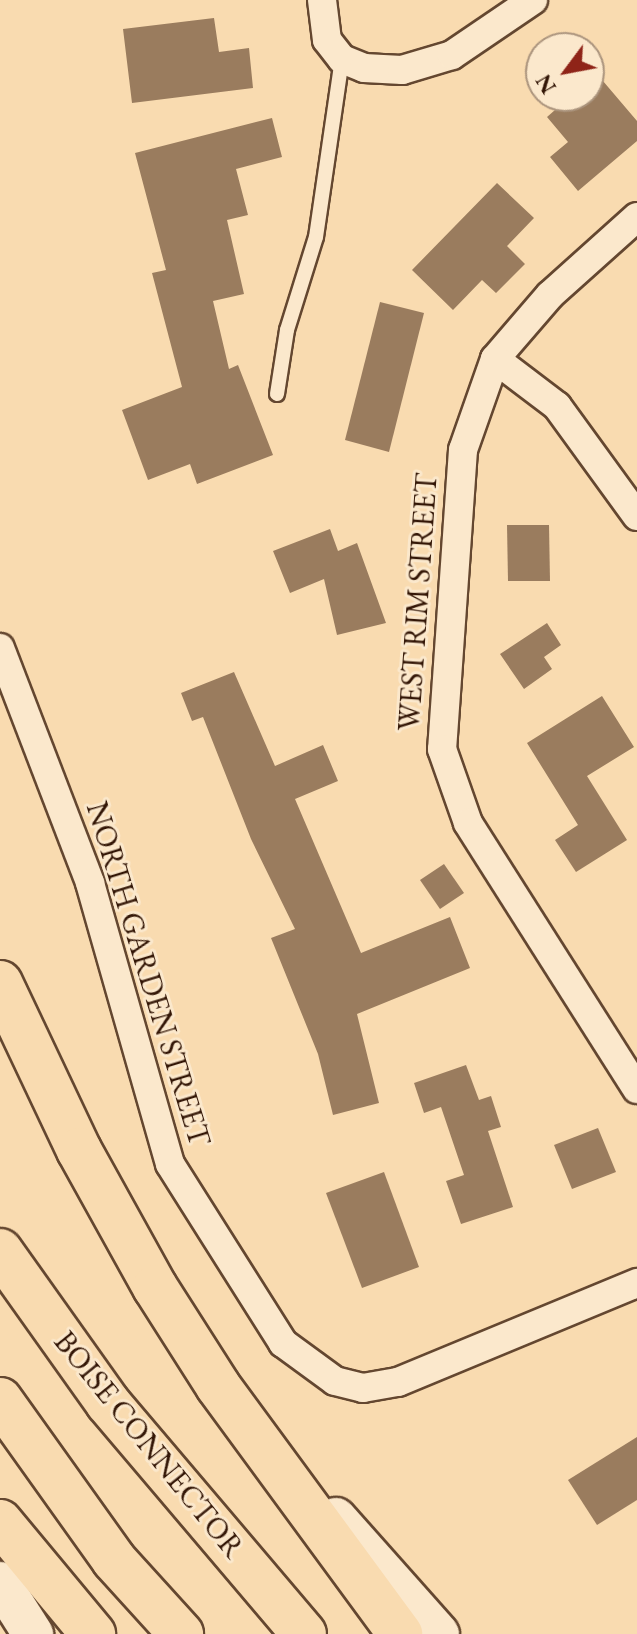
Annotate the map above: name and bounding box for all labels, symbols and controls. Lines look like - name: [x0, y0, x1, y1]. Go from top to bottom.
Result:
- north arrow: [525, 32, 605, 112]
- text: N: [529, 69, 563, 99]
- street label: WEST RIM STREET: [391, 472, 445, 732]
- street label: NORTH GARDEN STREET: [78, 797, 218, 1151]
- street label: BOISE CONNECTOR: [47, 1324, 251, 1566]

